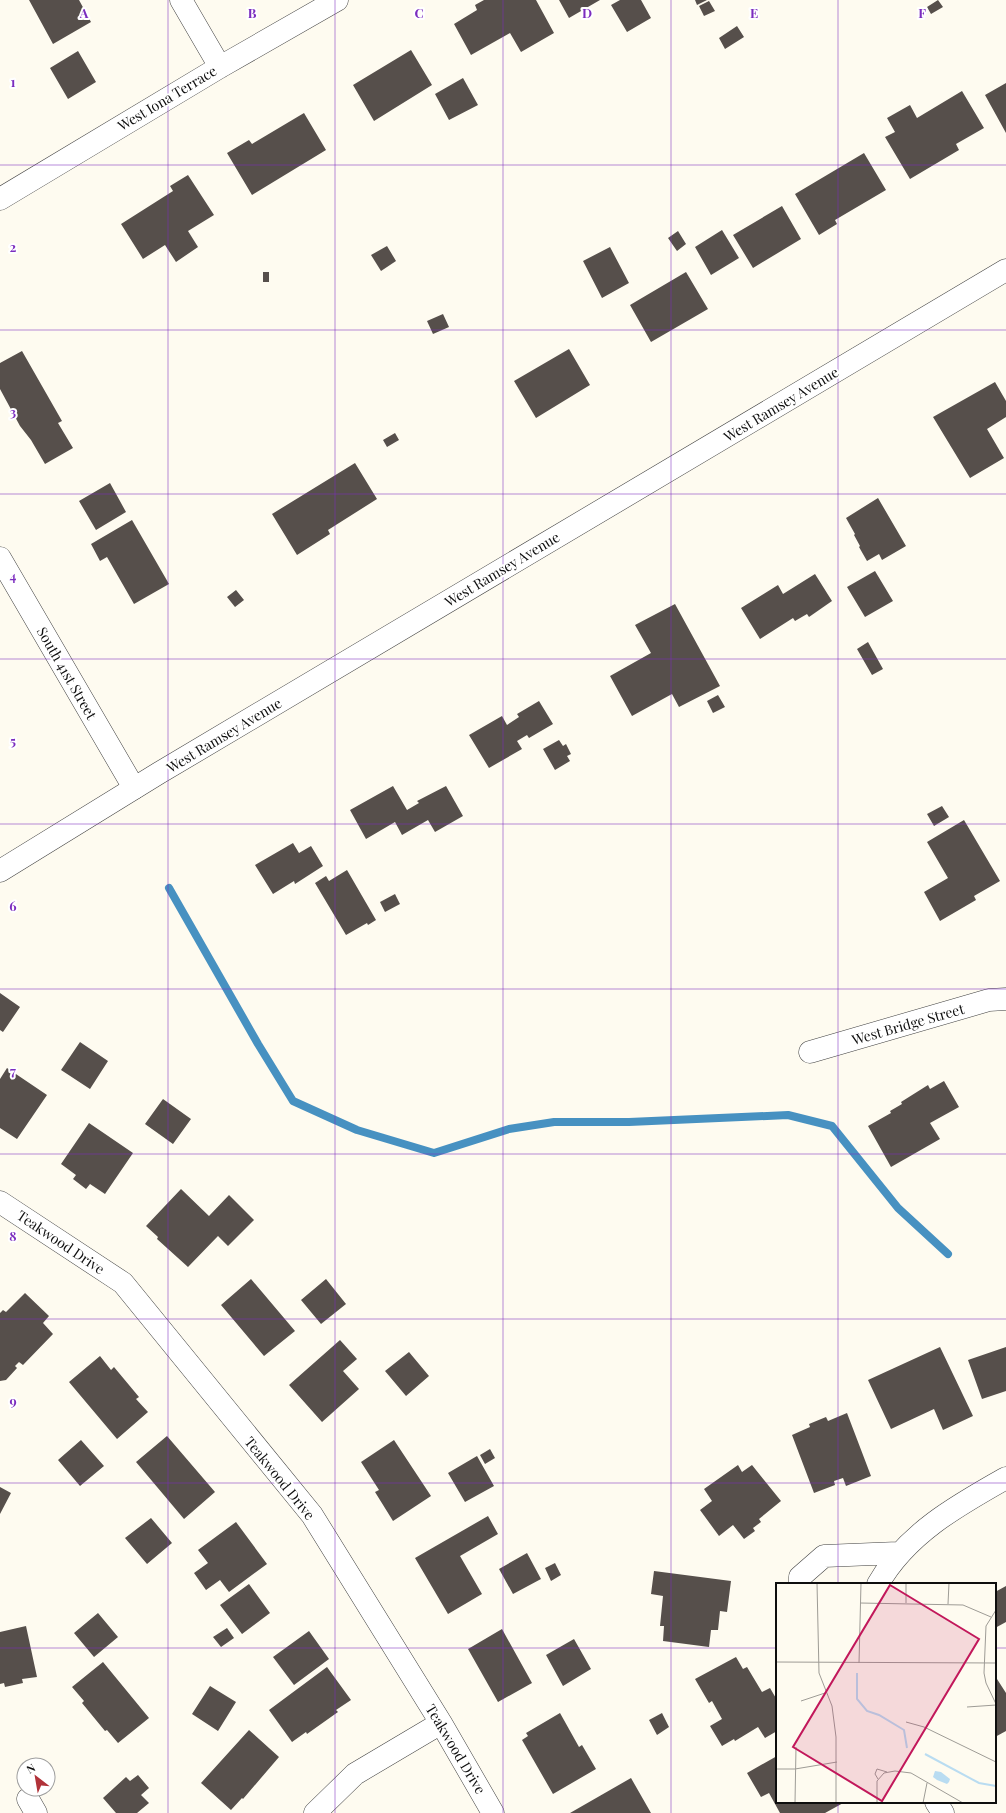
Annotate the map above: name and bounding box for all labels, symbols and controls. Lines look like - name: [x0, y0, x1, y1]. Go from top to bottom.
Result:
- text: A: [79, 4, 89, 21]
- text: B: [248, 4, 257, 21]
- text: C: [414, 4, 424, 21]
- text: D: [582, 4, 592, 21]
- text: E: [750, 4, 758, 21]
- text: F: [918, 4, 926, 21]
- street label: West Iona Terrace: [113, 61, 220, 136]
- text: 1: [11, 73, 16, 90]
- text: 2: [10, 238, 17, 255]
- street label: West Ramsey Avenue: [719, 362, 842, 446]
- text: 3: [10, 403, 16, 420]
- street label: West Ramsey Avenue: [440, 527, 563, 611]
- text: 4: [10, 567, 17, 584]
- street label: South 41st Street: [33, 623, 102, 724]
- street label: West Ramsey Avenue: [162, 693, 285, 777]
- text: 5: [10, 732, 16, 749]
- text: 6: [9, 897, 17, 914]
- street label: West Bridge Street: [849, 999, 967, 1049]
- text: 7: [10, 1062, 16, 1079]
- street label: Teakwood Drive: [14, 1206, 108, 1278]
- text: 8: [9, 1227, 17, 1244]
- text: 9: [9, 1392, 17, 1409]
- street label: Teakwood Drive: [241, 1432, 319, 1524]
- inset map: [776, 1583, 996, 1803]
- street label: Teakwood Drive: [422, 1701, 490, 1797]
- north arrow: [16, 1757, 56, 1797]
- text: N: [23, 1759, 38, 1776]

